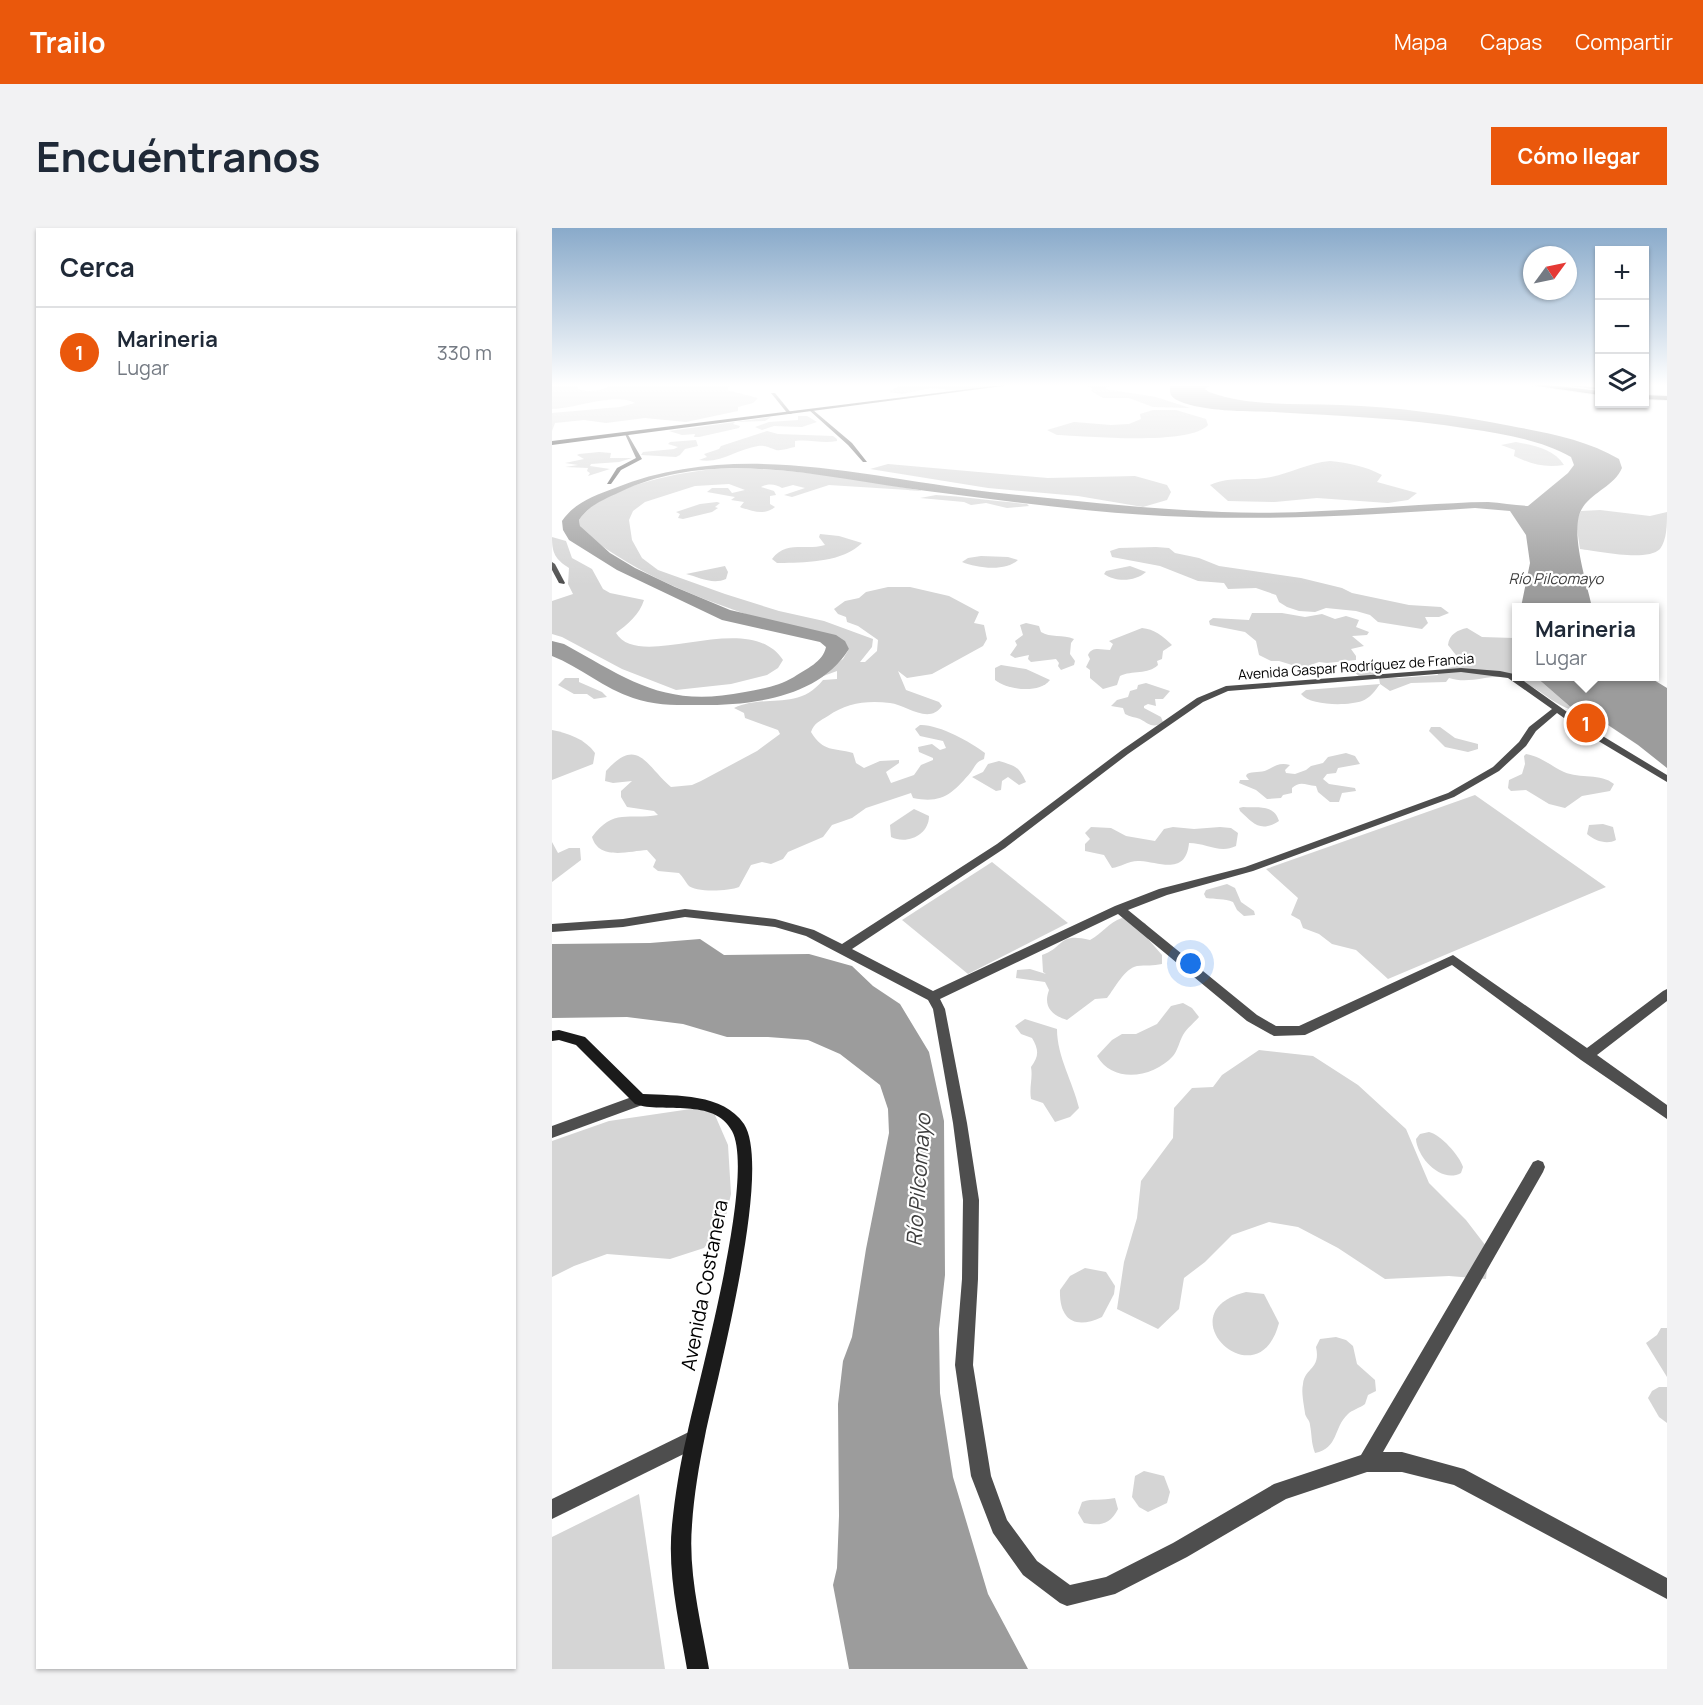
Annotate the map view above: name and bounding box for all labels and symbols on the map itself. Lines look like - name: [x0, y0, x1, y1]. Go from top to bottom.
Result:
- north arrow: [1523, 246, 1577, 300]
- water label: Río Pilcomayo: [1509, 568, 1605, 589]
- street label: Avenida Gaspar Rodríguez de Francia: [1237, 648, 1475, 684]
- pin: 1: [1566, 700, 1606, 746]
- your location: [1176, 949, 1205, 978]
- water label: Río Pilcomayo: [899, 1111, 937, 1247]
- street label: Avenida Costanera: [674, 1197, 734, 1373]

